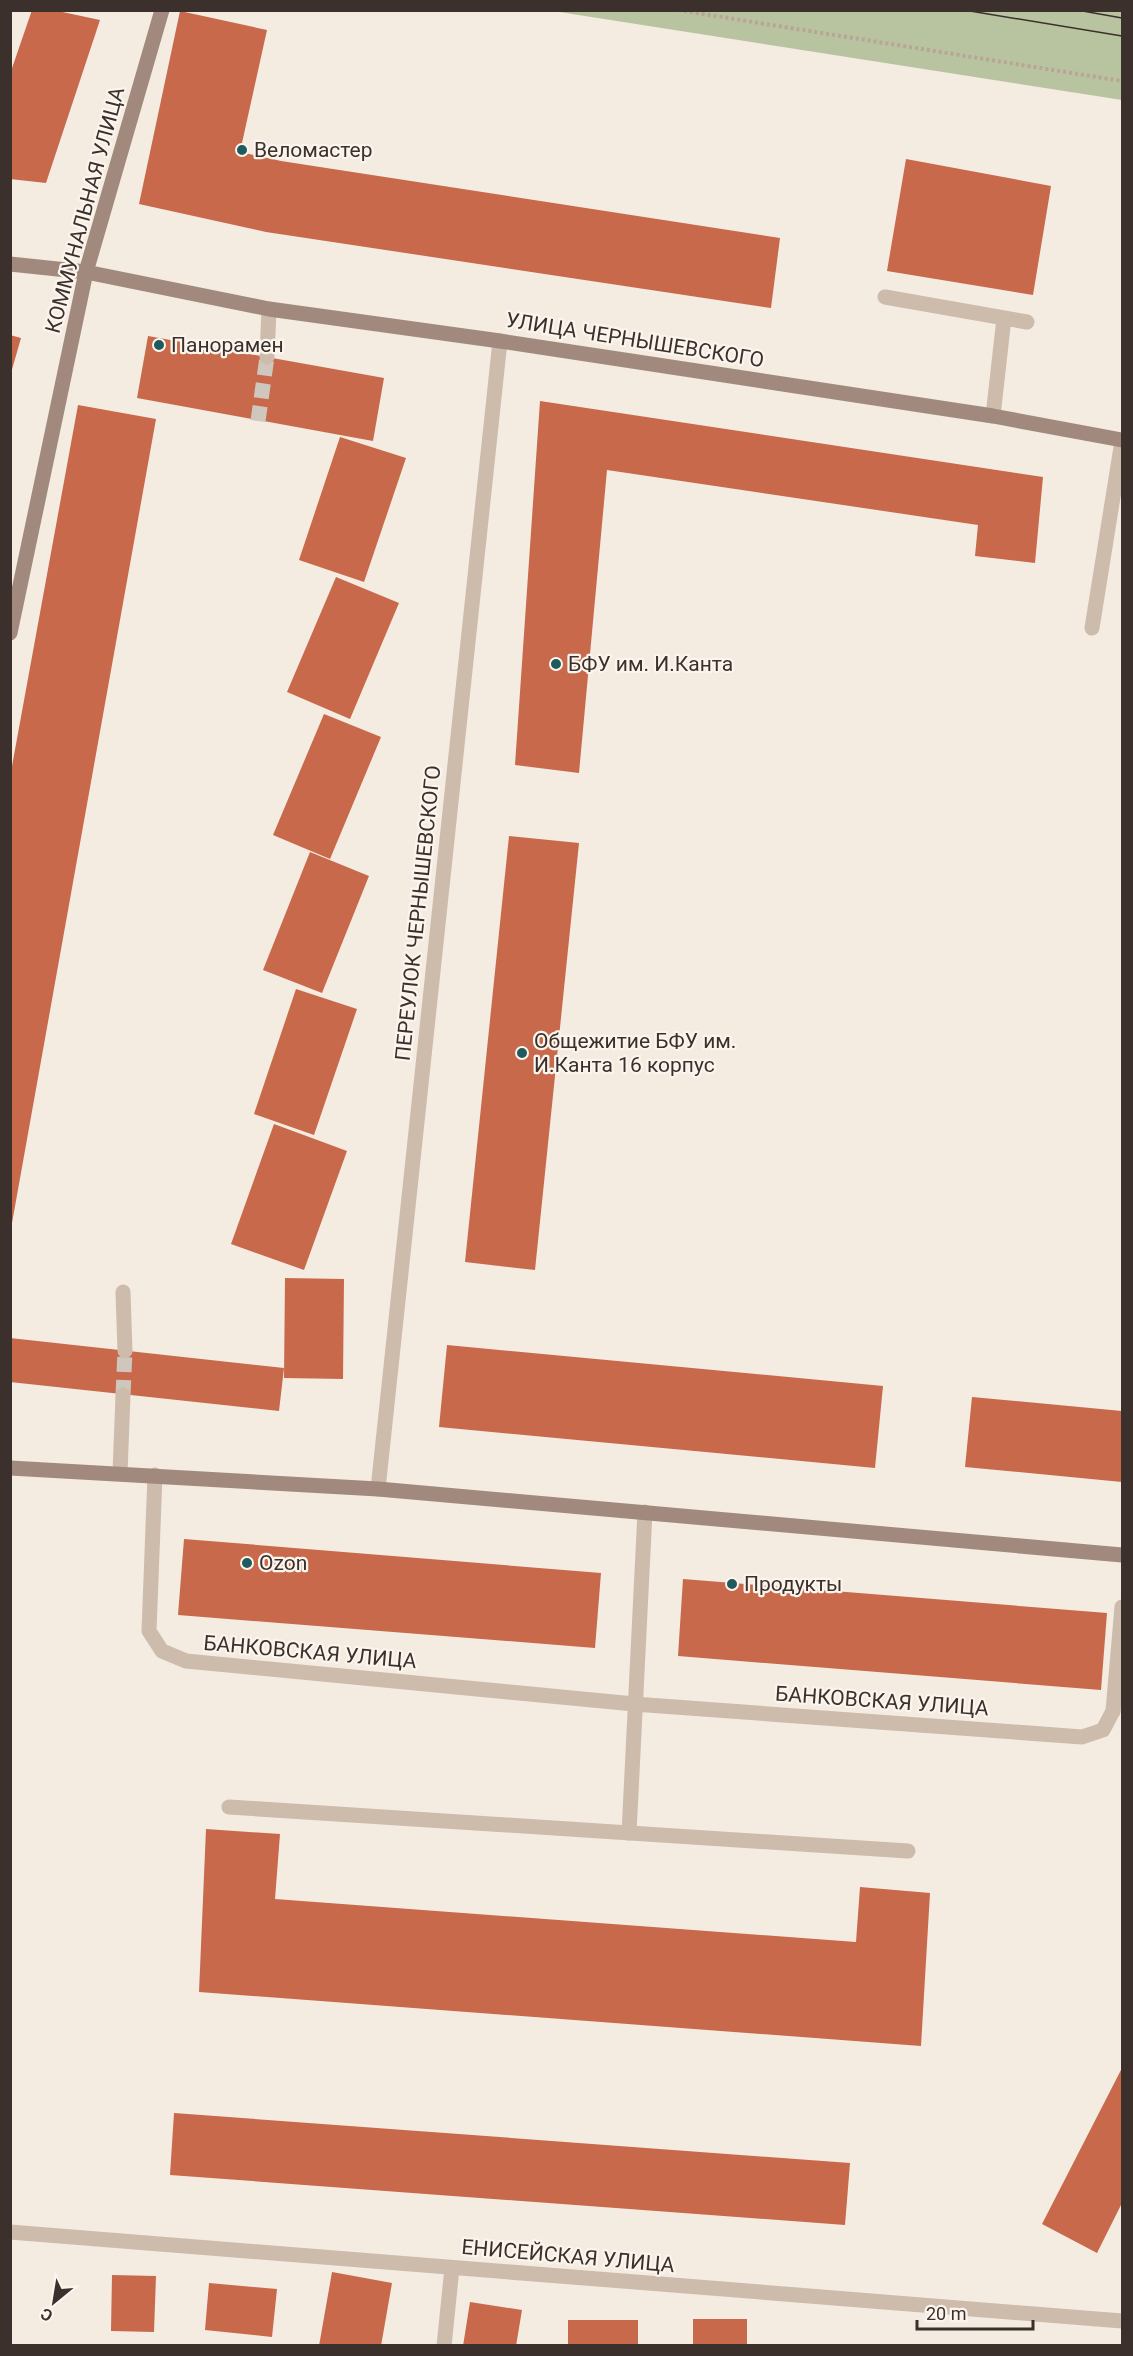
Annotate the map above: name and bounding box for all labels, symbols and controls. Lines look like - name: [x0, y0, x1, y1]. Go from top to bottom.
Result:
- street label: КОММУНАЛЬНАЯ УЛИЦА: [41, 84, 130, 336]
- place label: Веломастер: [254, 138, 373, 162]
- marker: Веломастер: [235, 143, 249, 157]
- street label: УЛИЦА ЧЕРНЫШЕВСКОГО: [504, 308, 766, 372]
- place label: Панорамен: [171, 333, 284, 357]
- marker: Панорамен: [152, 338, 166, 352]
- place label: БФУ им. И.Канта: [568, 652, 733, 676]
- marker: БФУ им. И.Канта: [549, 657, 563, 671]
- street label: ПЕРЕУЛОК ЧЕРНЫШЕВСКОГО: [391, 764, 445, 1062]
- place label: Общежитие БФУ им. И.Канта 16 корпус: [534, 1029, 736, 1077]
- marker: Общежитие БФУ им. И.Канта 16 корпус: [515, 1046, 529, 1060]
- place label: Ozon: [259, 1551, 307, 1575]
- marker: Ozon: [240, 1556, 254, 1570]
- place label: Продукты: [744, 1572, 842, 1596]
- marker: Продукты: [725, 1577, 739, 1591]
- street label: БАНКОВСКАЯ УЛИЦА: [202, 1631, 418, 1673]
- street label: БАНКОВСКАЯ УЛИЦА: [775, 1682, 990, 1720]
- street label: ЕНИСЕЙСКАЯ УЛИЦА: [461, 2235, 676, 2277]
- north arrow: [24, 2272, 84, 2332]
- scale bar: [917, 2293, 1032, 2331]
- text: 20 m: [926, 2303, 966, 2324]
- text: С: [37, 2304, 56, 2325]

